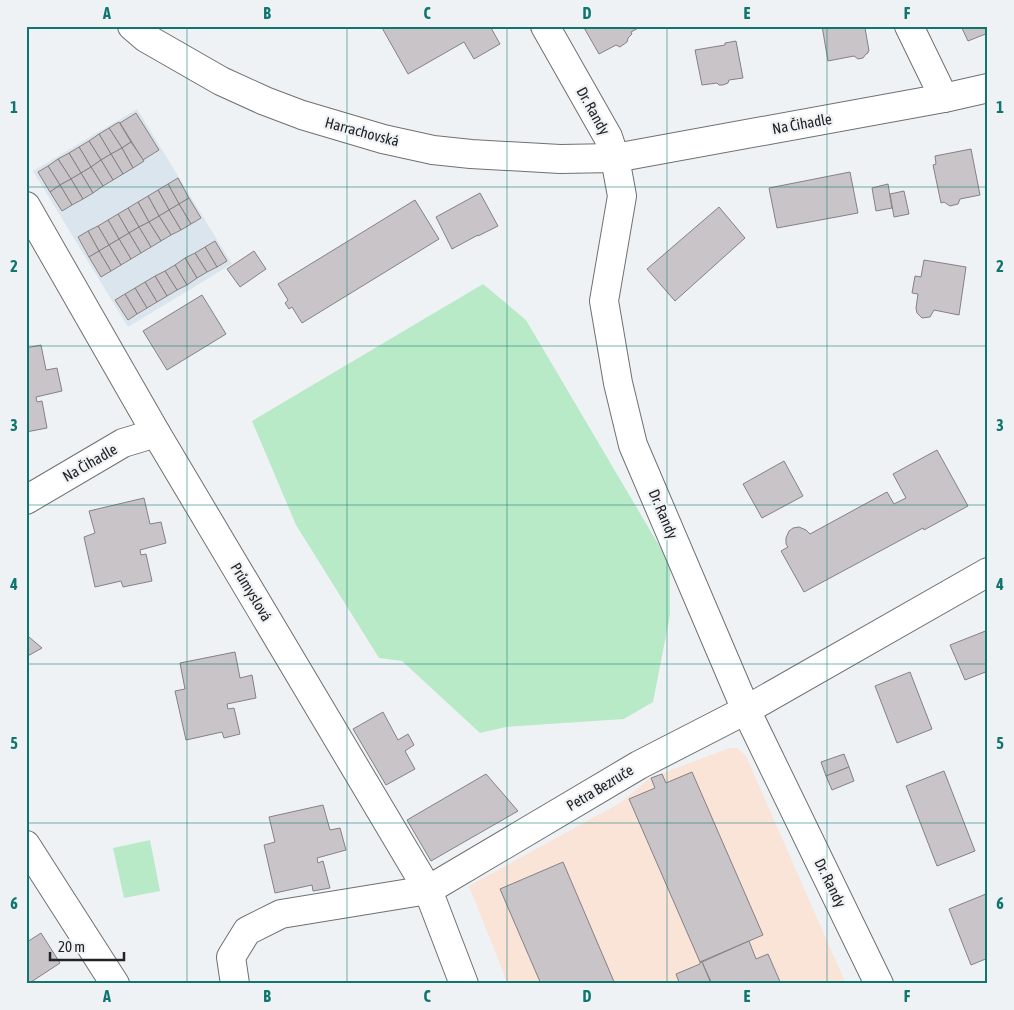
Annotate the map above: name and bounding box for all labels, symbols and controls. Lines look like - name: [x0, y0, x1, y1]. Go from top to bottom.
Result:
- text: A: [102, 4, 111, 22]
- text: B: [263, 4, 271, 22]
- text: C: [423, 4, 431, 22]
- text: D: [583, 4, 592, 22]
- text: E: [744, 4, 751, 22]
- text: F: [904, 4, 911, 22]
- street label: Dr. Randy: [573, 84, 613, 138]
- text: 1: [10, 98, 18, 116]
- text: 1: [996, 98, 1004, 116]
- street label: Na Čihadle: [771, 110, 833, 137]
- street label: Harrachovská: [323, 113, 401, 150]
- text: 2: [10, 257, 18, 275]
- text: 2: [996, 257, 1004, 275]
- text: 3: [10, 416, 18, 434]
- text: 3: [996, 416, 1004, 434]
- street label: Na Čihadle: [59, 440, 120, 485]
- street label: Dr. Randy: [645, 487, 681, 541]
- street label: Průmyslová: [227, 559, 275, 624]
- text: 4: [9, 575, 18, 593]
- text: 4: [995, 575, 1004, 593]
- text: 5: [10, 734, 18, 752]
- text: 5: [996, 734, 1004, 752]
- street label: Petra Bezruče: [563, 761, 636, 814]
- street label: Dr. Randy: [811, 856, 849, 910]
- text: 6: [10, 894, 18, 912]
- text: 6: [996, 894, 1004, 912]
- scale bar: [50, 930, 124, 962]
- text: 20 m: [58, 938, 85, 955]
- text: A: [102, 987, 111, 1005]
- text: B: [263, 987, 271, 1005]
- text: C: [423, 987, 431, 1005]
- text: D: [583, 987, 592, 1005]
- text: E: [744, 987, 751, 1005]
- text: F: [904, 987, 911, 1005]

